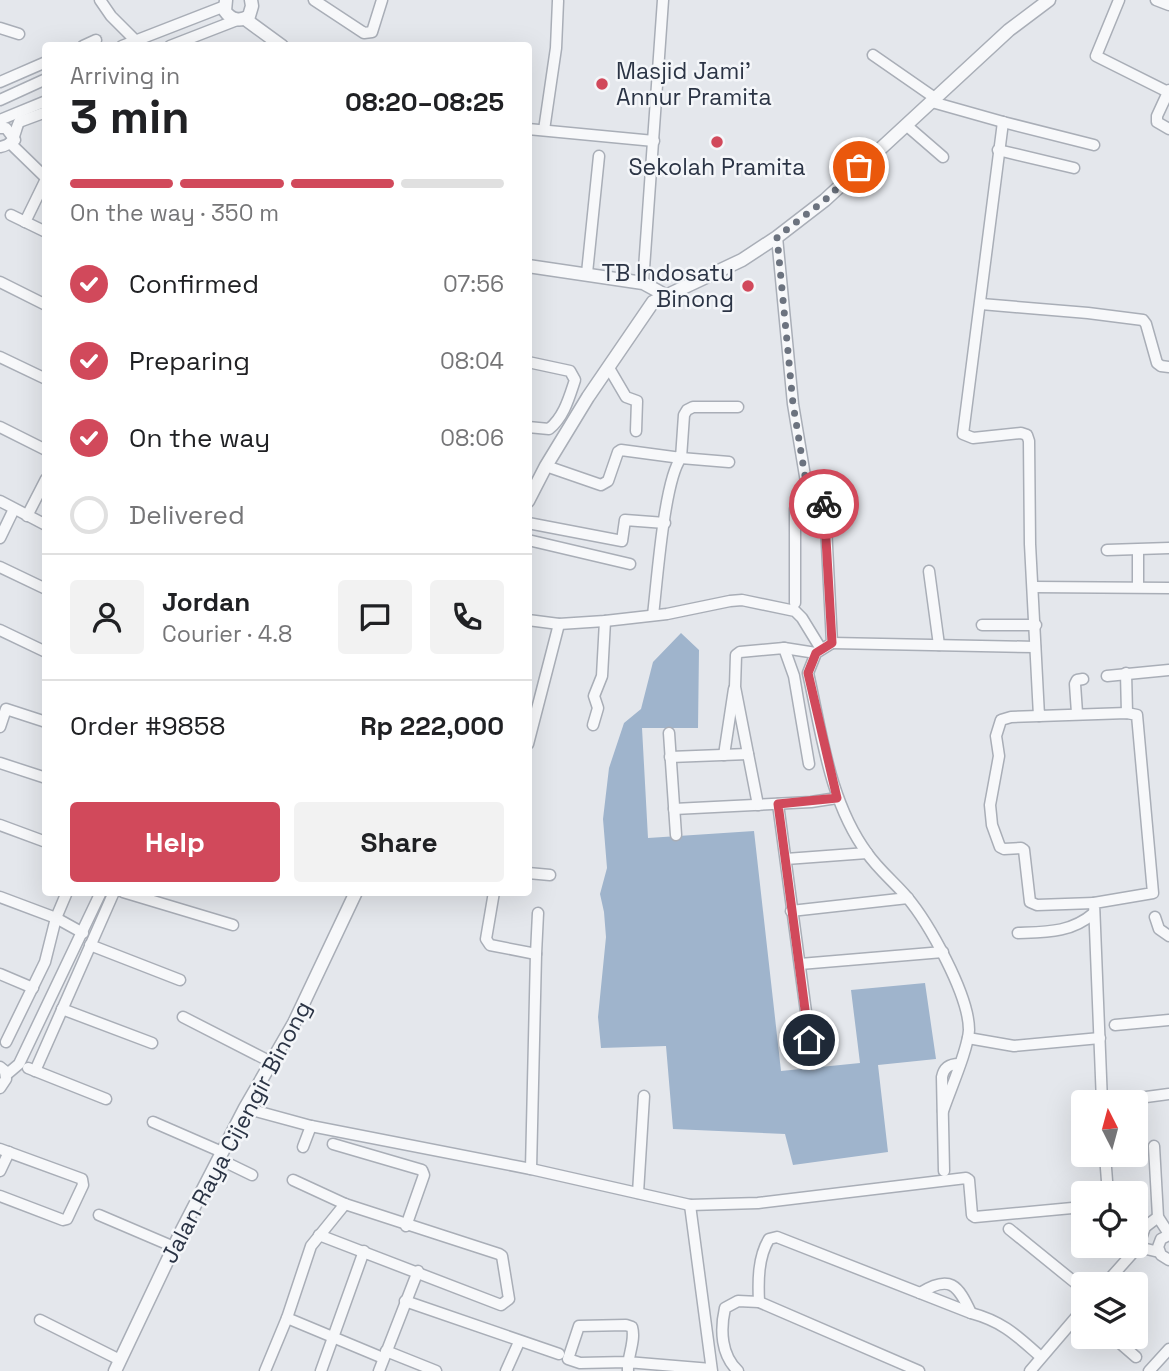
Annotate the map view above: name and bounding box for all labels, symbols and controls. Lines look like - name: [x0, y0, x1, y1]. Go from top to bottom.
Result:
- place label: Masjid Jami' Annur Pramita: [616, 56, 772, 112]
- text: Arriving in: [70, 61, 180, 91]
- marker: Masjid Jami' Annur Pramita: [594, 76, 610, 92]
- text: 08:20–08:25: [345, 85, 504, 119]
- text: 3 min: [70, 88, 190, 146]
- marker: Sekolah Pramita: [709, 134, 725, 150]
- pin: [829, 137, 889, 197]
- icon: bag: [840, 148, 878, 186]
- place label: Sekolah Pramita: [628, 152, 806, 182]
- text: On the way · 350 m: [70, 198, 279, 228]
- place label: TB Indosatu Binong: [601, 258, 734, 314]
- icon: check: [70, 265, 108, 303]
- text: Confirmed: [129, 267, 259, 301]
- text: 07:56: [443, 269, 504, 299]
- marker: TB Indosatu Binong: [740, 278, 756, 294]
- icon: check: [70, 342, 108, 380]
- text: Preparing: [129, 344, 250, 378]
- text: 08:04: [440, 346, 504, 376]
- icon: check: [70, 419, 108, 457]
- text: On the way: [129, 421, 270, 455]
- text: 08:06: [440, 423, 504, 453]
- courier: [789, 469, 859, 539]
- icon: bike: [805, 485, 843, 523]
- text: Delivered: [129, 498, 245, 532]
- button: person: [70, 580, 144, 654]
- button: chat: [338, 580, 412, 654]
- button: phone: [430, 580, 504, 654]
- text: Jordan: [162, 585, 250, 619]
- text: Courier · 4.8: [162, 619, 292, 649]
- text: Order #9858: [70, 709, 226, 743]
- text: Rp 222,000: [360, 709, 504, 743]
- button: Help: [70, 802, 280, 882]
- button: Share: [294, 802, 504, 882]
- street label: Jalan Raya Cijengir Binong: [154, 996, 318, 1268]
- pin: [779, 1010, 839, 1070]
- icon: home: [790, 1021, 828, 1059]
- north arrow: [1071, 1090, 1148, 1167]
- map controls: [1071, 1090, 1148, 1349]
- button: locate: [1071, 1181, 1148, 1258]
- button: layers: [1071, 1272, 1148, 1349]

